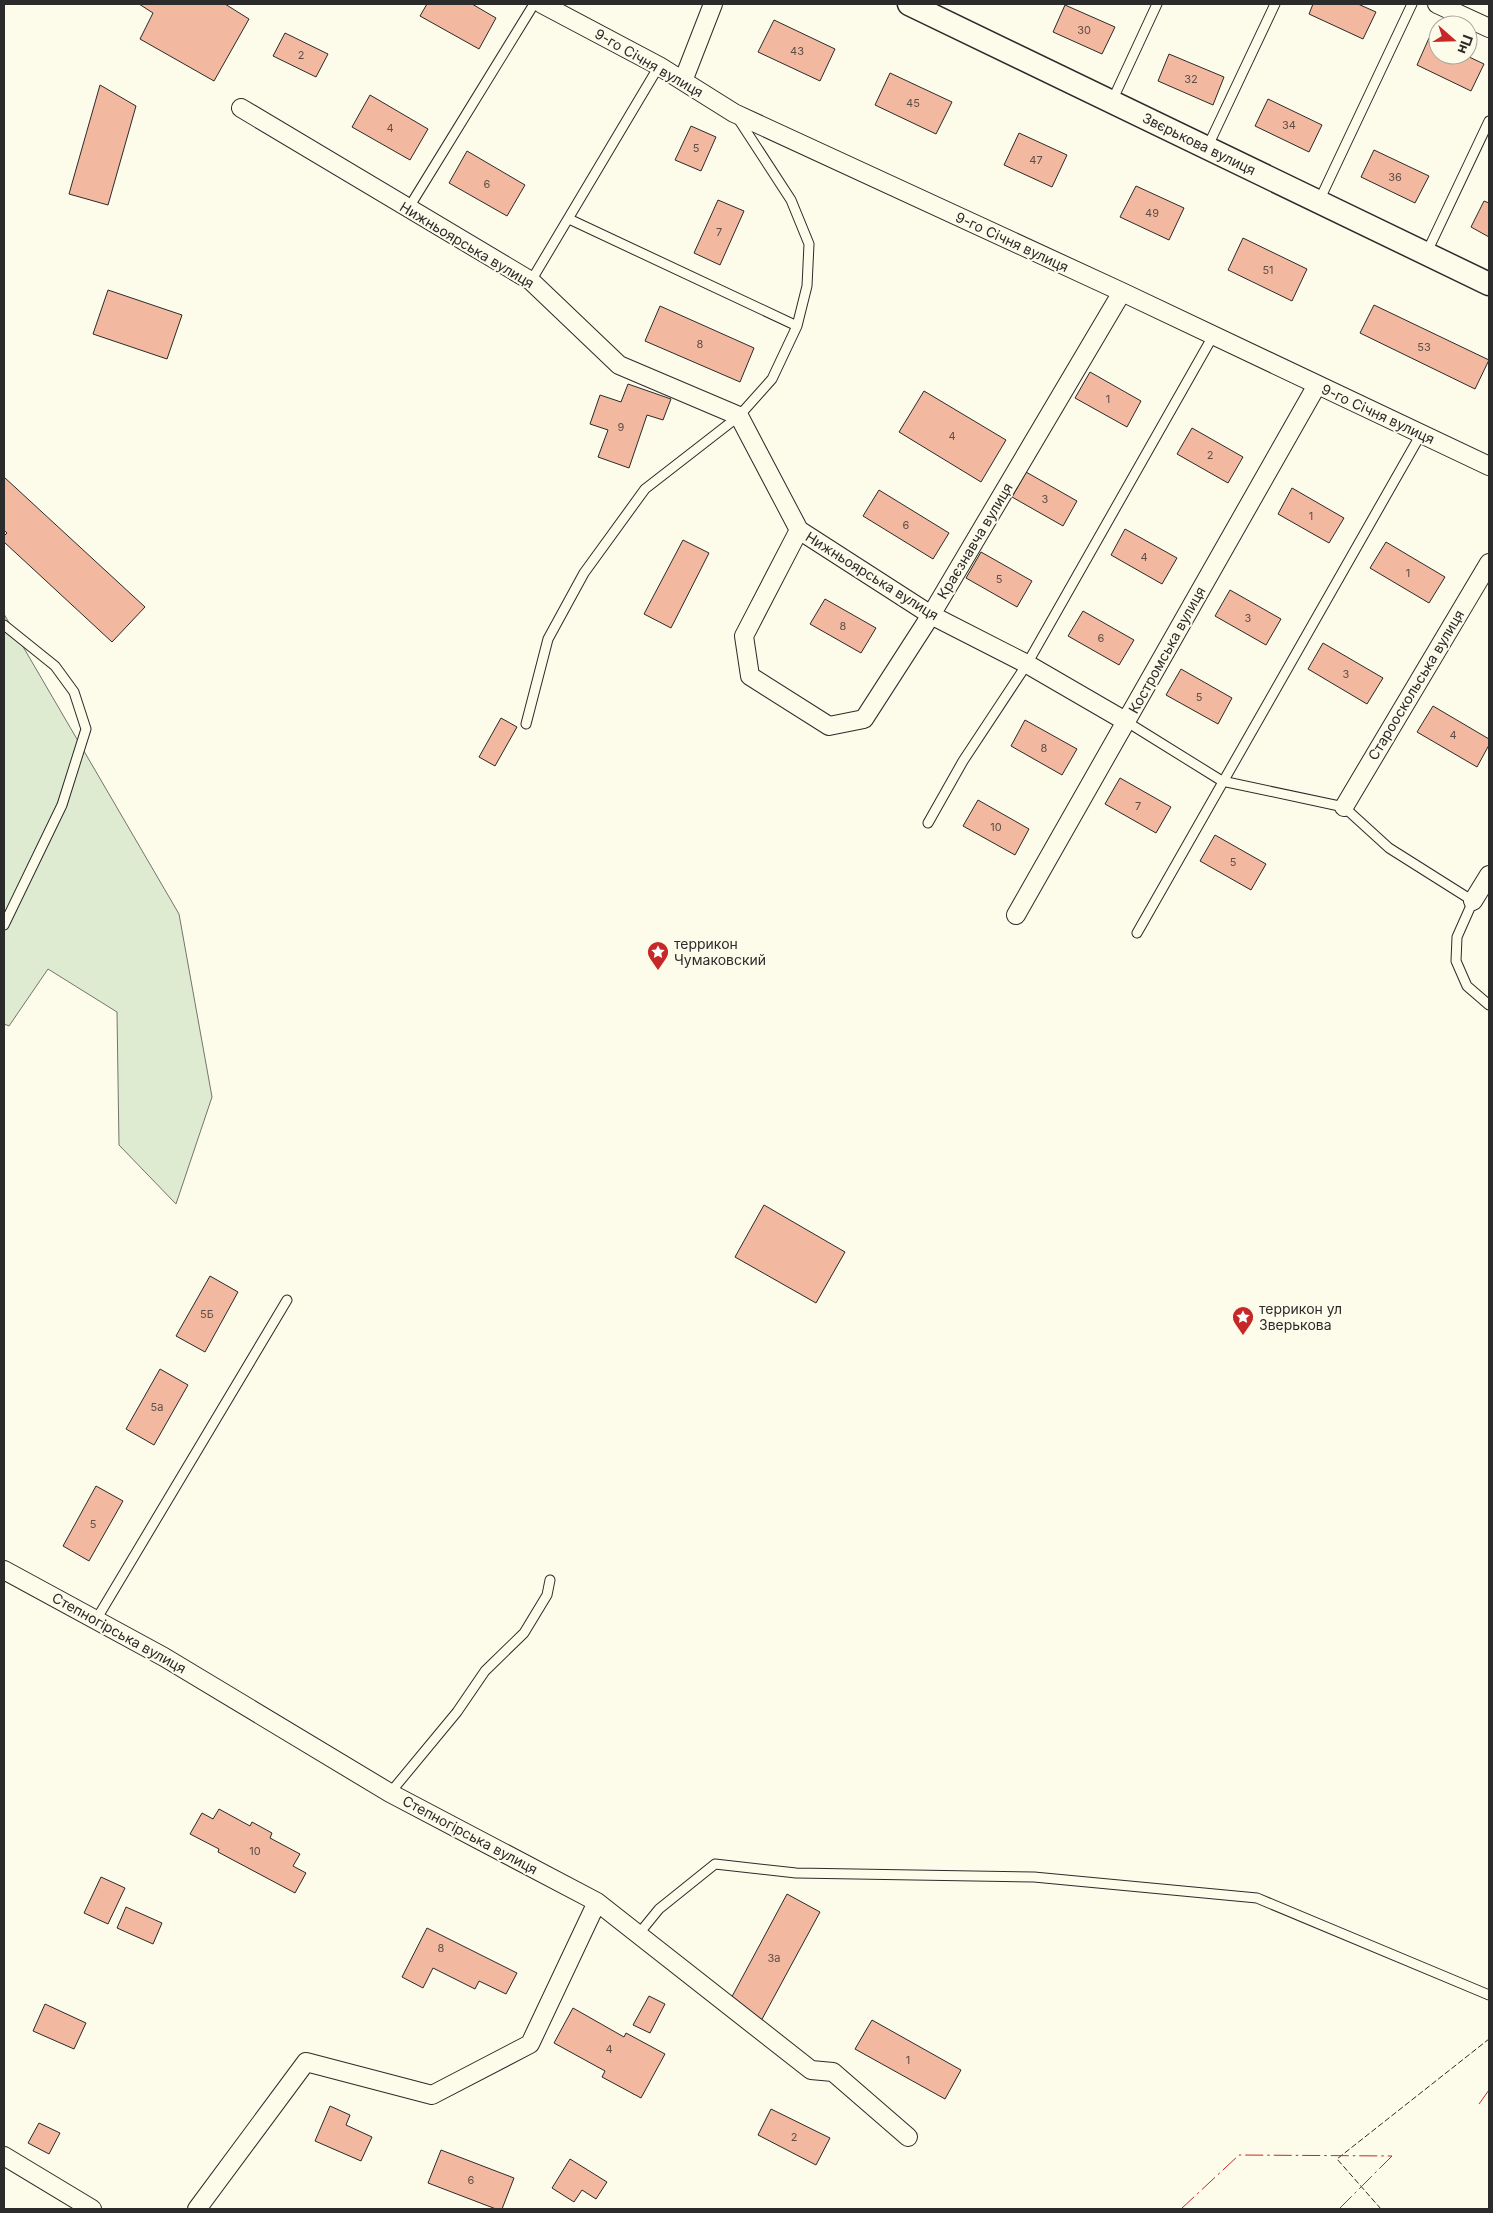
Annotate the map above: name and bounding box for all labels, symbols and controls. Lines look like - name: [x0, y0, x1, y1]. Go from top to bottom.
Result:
- north arrow: [1428, 15, 1478, 65]
- house number: 30: [1077, 23, 1091, 37]
- street label: 9-го Січня вулиця: [592, 25, 707, 101]
- text: Пн: [1454, 33, 1477, 57]
- house number: 43: [790, 44, 804, 58]
- house number: 2: [298, 48, 304, 62]
- house number: 32: [1184, 72, 1198, 86]
- house number: 45: [906, 96, 920, 110]
- street label: Звєрькова вулиця: [1140, 109, 1259, 178]
- house number: 34: [1282, 118, 1296, 132]
- house number: 4: [386, 121, 394, 135]
- house number: 5: [693, 141, 700, 155]
- house number: 47: [1029, 153, 1043, 167]
- house number: 36: [1388, 170, 1402, 184]
- house number: 6: [484, 177, 491, 191]
- street label: Нижньоярська вулиця: [397, 198, 537, 291]
- house number: 49: [1145, 206, 1159, 220]
- street label: 9-го Січня вулиця: [953, 208, 1071, 275]
- house number: 7: [716, 225, 722, 239]
- house number: 51: [1262, 263, 1274, 277]
- house number: 8: [697, 337, 704, 351]
- house number: 53: [1417, 340, 1431, 354]
- street label: 9-го Січня вулиця: [1319, 380, 1437, 447]
- house number: 1: [1106, 392, 1110, 406]
- house number: 9: [618, 420, 625, 434]
- house number: 4: [948, 429, 956, 443]
- house number: 2: [1207, 448, 1213, 462]
- street label: Краєзнавча вулиця: [933, 480, 1016, 602]
- house number: 3: [1042, 492, 1049, 506]
- house number: 1: [1309, 509, 1313, 523]
- house number: 6: [903, 518, 910, 532]
- street label: Нижньоярська вулиця: [803, 528, 942, 623]
- house number: 4: [1140, 550, 1148, 564]
- house number: 1: [1406, 566, 1410, 580]
- house number: 5: [996, 572, 1003, 586]
- street label: Костромська вулиця: [1125, 583, 1209, 716]
- street label: Старооскольська вулиця: [1364, 607, 1467, 763]
- house number: 3: [1245, 611, 1252, 625]
- house number: 8: [840, 619, 847, 633]
- house number: 6: [1098, 631, 1105, 645]
- house number: 3: [1343, 667, 1350, 681]
- house number: 5: [1196, 690, 1203, 704]
- house number: 4: [1449, 728, 1457, 742]
- house number: 8: [1041, 741, 1048, 755]
- house number: 7: [1135, 799, 1141, 813]
- house number: 10: [990, 820, 1002, 834]
- house number: 5: [1230, 855, 1237, 869]
- place label: террикон Чумаковский: [674, 935, 766, 968]
- place icon: террикон Чумаковский: [646, 940, 670, 971]
- place label: террикон ул Зверькова: [1259, 1300, 1342, 1333]
- place icon: террикон ул Зверькова: [1231, 1305, 1255, 1336]
- house number: 5Б: [200, 1307, 214, 1321]
- house number: 5а: [151, 1400, 163, 1414]
- house number: 5: [90, 1517, 97, 1531]
- street label: Степногірська вулиця: [49, 1589, 189, 1677]
- street label: Степногірська вулиця: [400, 1792, 541, 1877]
- house number: 10: [249, 1844, 261, 1858]
- house number: 8: [438, 1941, 445, 1955]
- house number: 3а: [768, 1951, 780, 1965]
- house number: 4: [605, 2042, 613, 2056]
- house number: 1: [906, 2053, 910, 2067]
- house number: 2: [791, 2130, 797, 2144]
- house number: 6: [468, 2173, 475, 2187]

